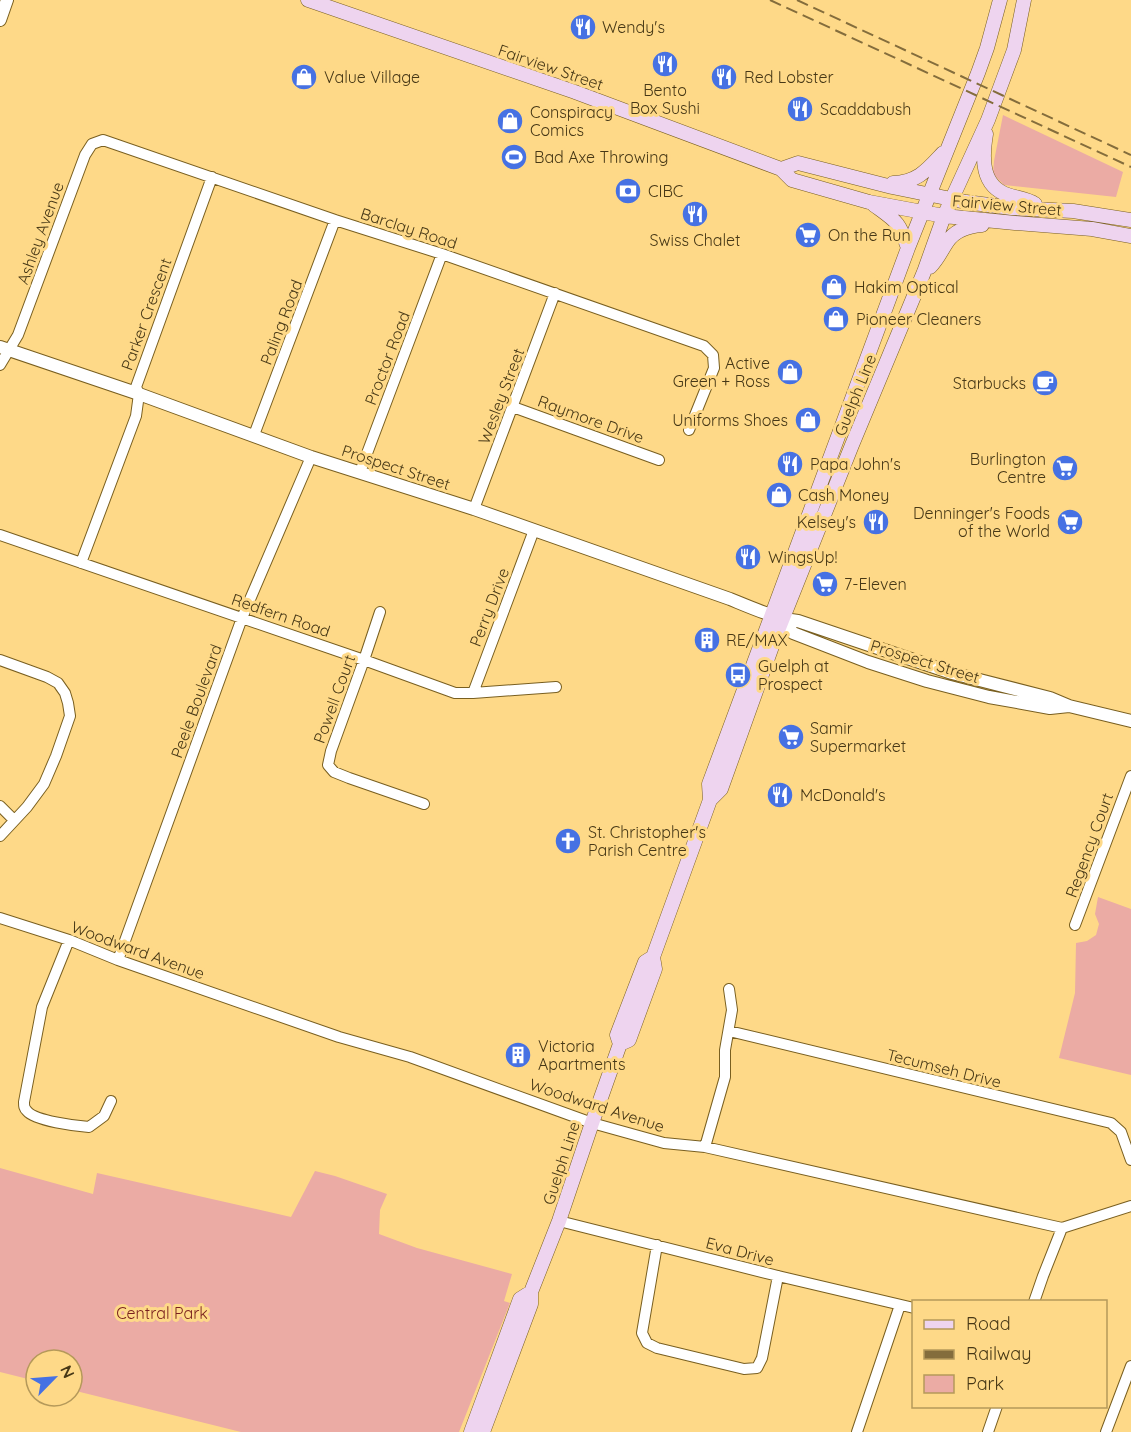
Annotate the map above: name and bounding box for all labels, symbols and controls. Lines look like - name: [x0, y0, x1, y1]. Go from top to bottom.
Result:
- restaurant icon: Wendy's: [568, 12, 598, 42]
- place label: Wendy's: [602, 17, 665, 37]
- street label: Fairview Street: [496, 40, 606, 94]
- restaurant icon: Bento Box Sushi: [650, 49, 680, 79]
- shop icon: Value Village: [289, 62, 319, 92]
- restaurant icon: Red Lobster: [709, 62, 739, 92]
- place label: Value Village: [324, 67, 420, 87]
- place label: Red Lobster: [744, 67, 834, 87]
- place label: Bento Box Sushi: [630, 80, 700, 118]
- restaurant icon: Scaddabush: [785, 94, 815, 124]
- place label: Scaddabush: [820, 99, 911, 119]
- place label: Conspiracy Comics: [530, 102, 613, 140]
- shop icon: Conspiracy Comics: [495, 106, 525, 136]
- sports icon: Bad Axe Throwing: [499, 142, 529, 172]
- place label: Bad Axe Throwing: [534, 147, 668, 167]
- bank icon: CIBC: [613, 176, 643, 206]
- street label: Ashley Avenue: [12, 179, 68, 287]
- place label: CIBC: [648, 181, 683, 201]
- street label: Fairview Street: [951, 190, 1063, 220]
- restaurant icon: Swiss Chalet: [680, 199, 710, 229]
- street label: Barclay Road: [358, 203, 460, 253]
- supermarket icon: On the Run: [793, 220, 823, 250]
- place label: On the Run: [828, 225, 911, 245]
- place label: Swiss Chalet: [649, 230, 741, 250]
- street label: Parker Crescent: [116, 255, 176, 373]
- shop icon: Hakim Optical: [819, 272, 849, 302]
- street label: Paling Road: [256, 277, 306, 367]
- place label: Hakim Optical: [854, 277, 959, 297]
- shop icon: Pioneer Cleaners: [821, 304, 851, 334]
- street label: Proctor Road: [360, 308, 414, 408]
- place label: Pioneer Cleaners: [856, 309, 981, 329]
- street label: Wesley Street: [473, 345, 529, 447]
- street label: Guelph Line: [830, 351, 880, 439]
- place label: Active Green + Ross: [673, 353, 770, 391]
- shop icon: Active Green + Ross: [775, 357, 805, 387]
- cafe icon: Starbucks: [1030, 368, 1060, 398]
- place label: Starbucks: [953, 373, 1026, 393]
- street label: Raymore Drive: [535, 391, 647, 447]
- shop icon: Uniforms Shoes: [793, 405, 823, 435]
- place label: Uniforms Shoes: [672, 410, 788, 430]
- street label: Prospect Street: [339, 440, 453, 494]
- restaurant icon: Papa John's: [775, 449, 805, 479]
- place label: Burlington Centre: [970, 449, 1046, 487]
- supermarket icon: Burlington Centre: [1050, 453, 1080, 483]
- place label: Papa John's: [810, 454, 901, 474]
- shop icon: Cash Money: [764, 480, 794, 510]
- place label: Cash Money: [798, 485, 889, 505]
- place label: Denninger's Foods of the World: [913, 503, 1050, 541]
- restaurant icon: Kelsey's: [861, 507, 891, 537]
- supermarket icon: Denninger's Foods of the World: [1055, 507, 1085, 537]
- place label: Kelsey's: [797, 512, 856, 532]
- restaurant icon: WingsUp!: [733, 542, 763, 572]
- place label: WingsUp!: [768, 547, 838, 567]
- street label: Perry Drive: [465, 565, 513, 649]
- supermarket icon: 7-Eleven: [810, 569, 840, 599]
- place label: 7-Eleven: [844, 574, 907, 594]
- street label: Redfern Road: [229, 589, 333, 641]
- building icon: RE/MAX: [692, 625, 722, 655]
- place label: RE/MAX: [726, 630, 788, 650]
- street label: Prospect Street: [868, 635, 982, 687]
- street label: Peele Boulevard: [166, 641, 226, 761]
- street label: Powell Court: [309, 652, 359, 746]
- place label: Guelph at Prospect: [758, 656, 829, 694]
- bus stop icon: Guelph at Prospect: [723, 660, 753, 690]
- place label: Samir Supermarket: [810, 718, 906, 756]
- supermarket icon: Samir Supermarket: [776, 722, 806, 752]
- restaurant icon: McDonald's: [765, 780, 795, 810]
- place label: McDonald's: [800, 785, 886, 805]
- street label: Regency Court: [1061, 790, 1117, 900]
- place label: St. Christopher's Parish Centre: [588, 822, 706, 860]
- church icon: St. Christopher's Parish Centre: [553, 826, 583, 856]
- street label: Woodward Avenue: [69, 917, 207, 983]
- place label: Victoria Apartments: [538, 1036, 625, 1074]
- building icon: Victoria Apartments: [503, 1040, 533, 1070]
- street label: Tecumseh Drive: [885, 1044, 1003, 1092]
- street label: Woodward Avenue: [527, 1074, 667, 1136]
- street label: Guelph Line: [538, 1119, 584, 1207]
- street label: Eva Drive: [704, 1232, 776, 1270]
- legend: [912, 1300, 1107, 1408]
- park label: Central Park: [116, 1303, 208, 1323]
- text: Road: [966, 1312, 1011, 1335]
- text: Railway: [966, 1342, 1032, 1365]
- north arrow: [24, 1348, 84, 1408]
- text: N: [56, 1362, 79, 1381]
- text: Park: [966, 1372, 1004, 1395]

